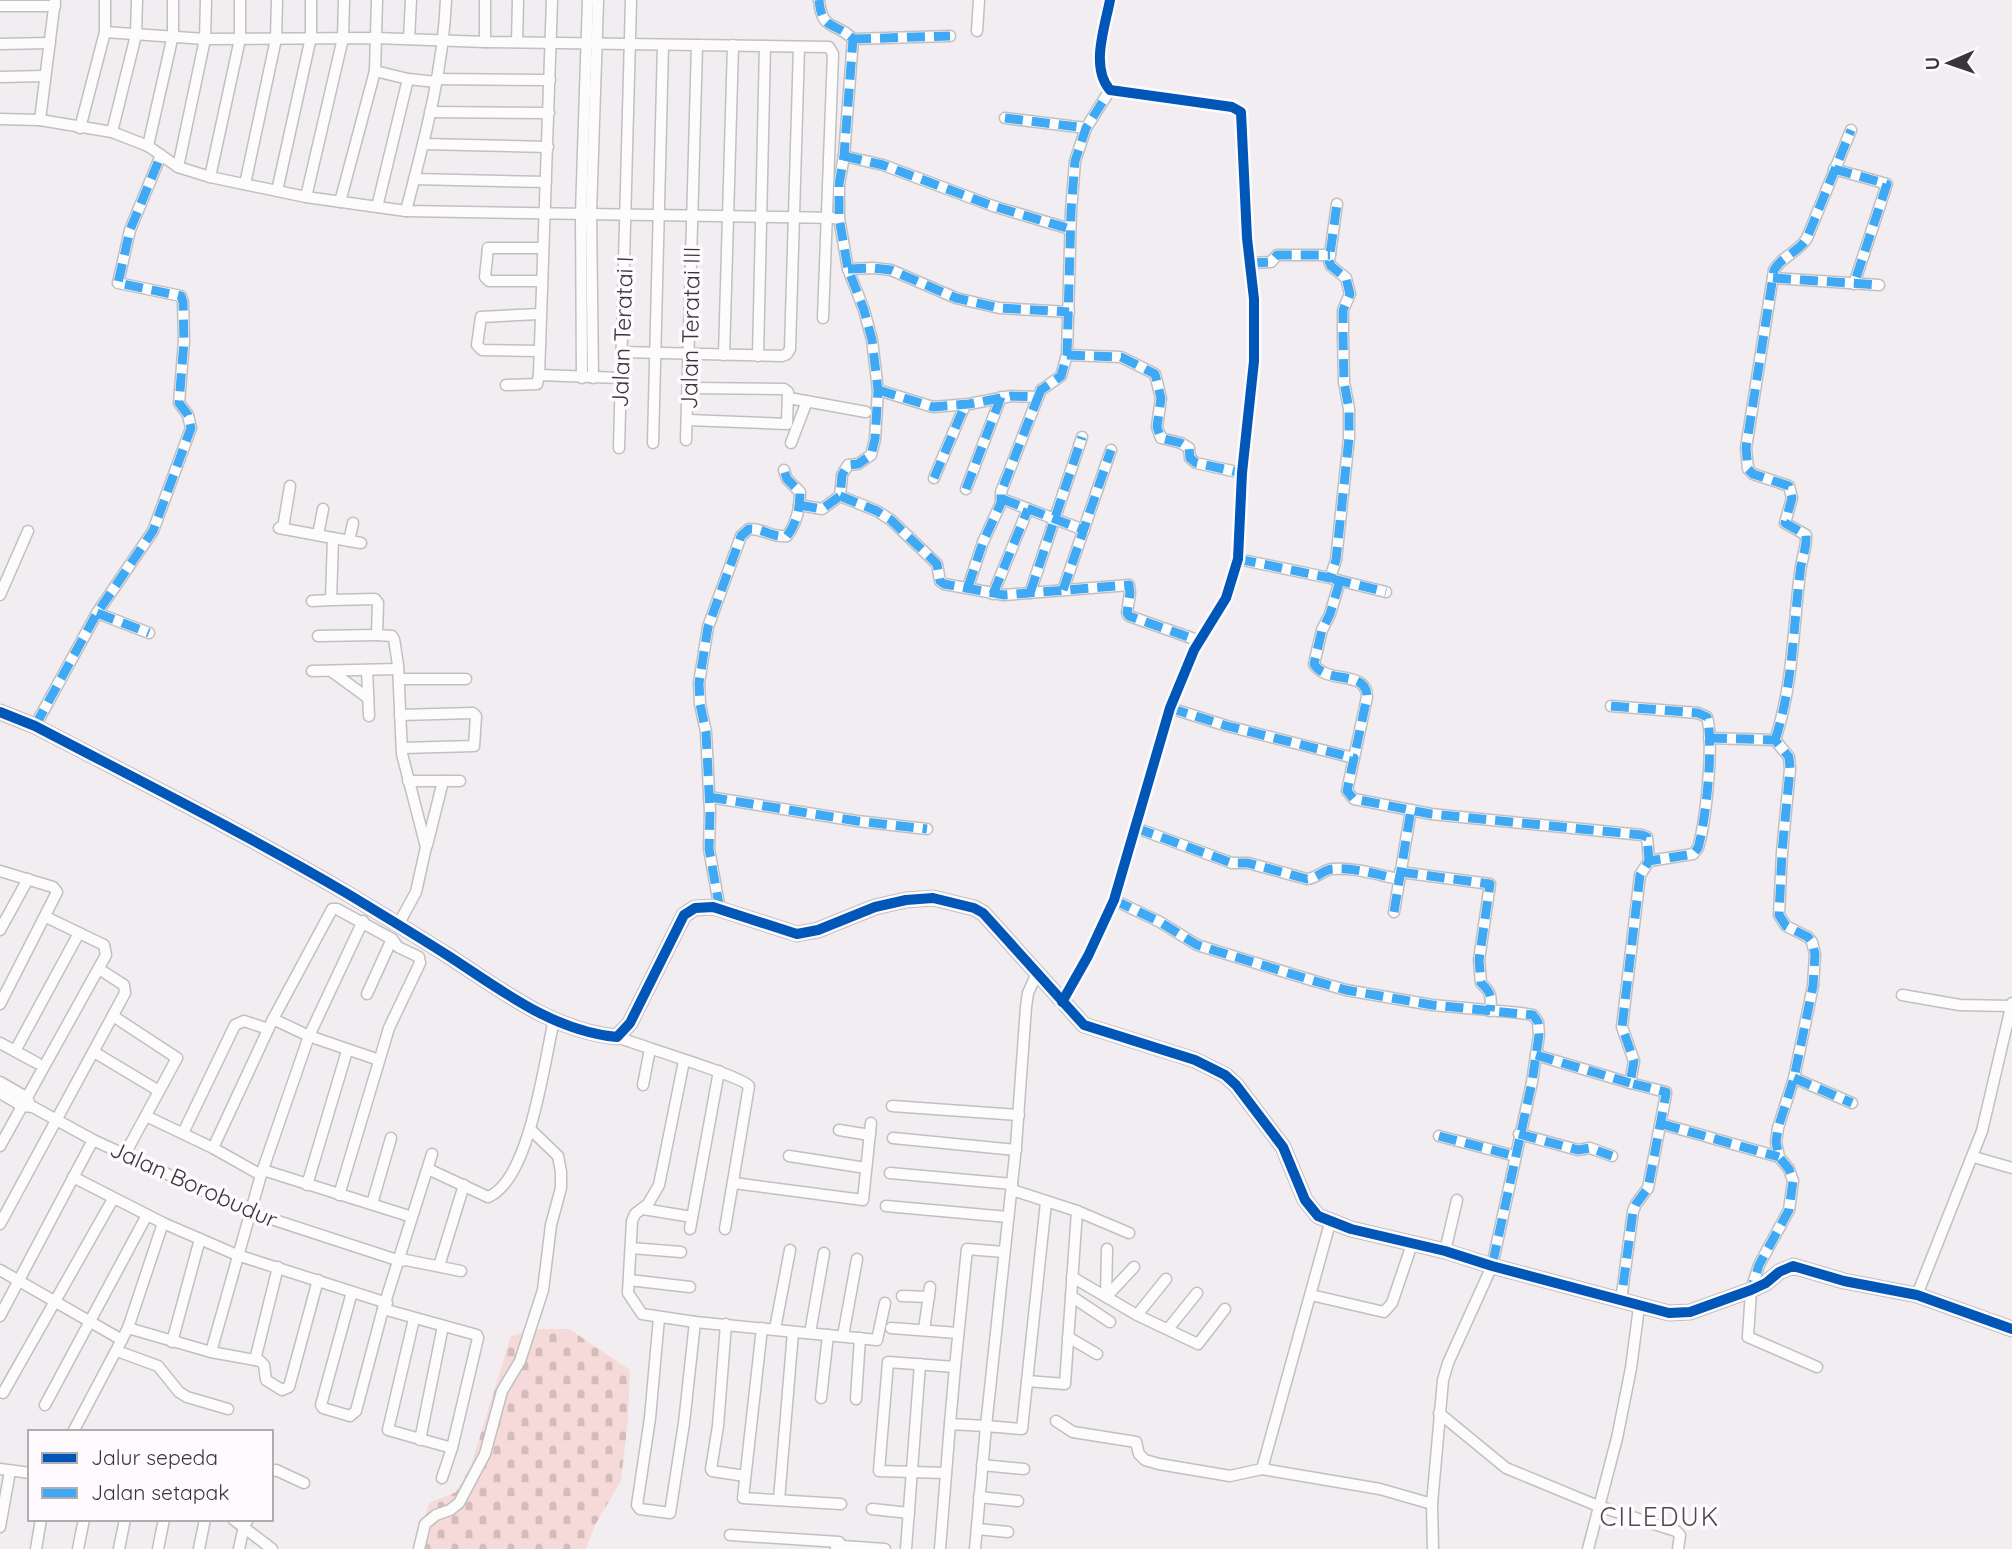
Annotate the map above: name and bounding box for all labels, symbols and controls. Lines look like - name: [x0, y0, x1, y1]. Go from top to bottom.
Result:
- north arrow: [1914, 28, 1984, 98]
- text: U: [1920, 56, 1944, 71]
- street label: Jalan Teratai III: [674, 246, 706, 410]
- street label: Jalan Teratai I: [605, 256, 639, 408]
- street label: Jalan Borobudur: [106, 1134, 282, 1234]
- legend: [28, 1430, 273, 1521]
- text: Jalur sepeda: [91, 1444, 218, 1470]
- text: Jalan setapak: [91, 1479, 229, 1505]
- district label: CILEDUK: [1600, 1500, 1720, 1533]

